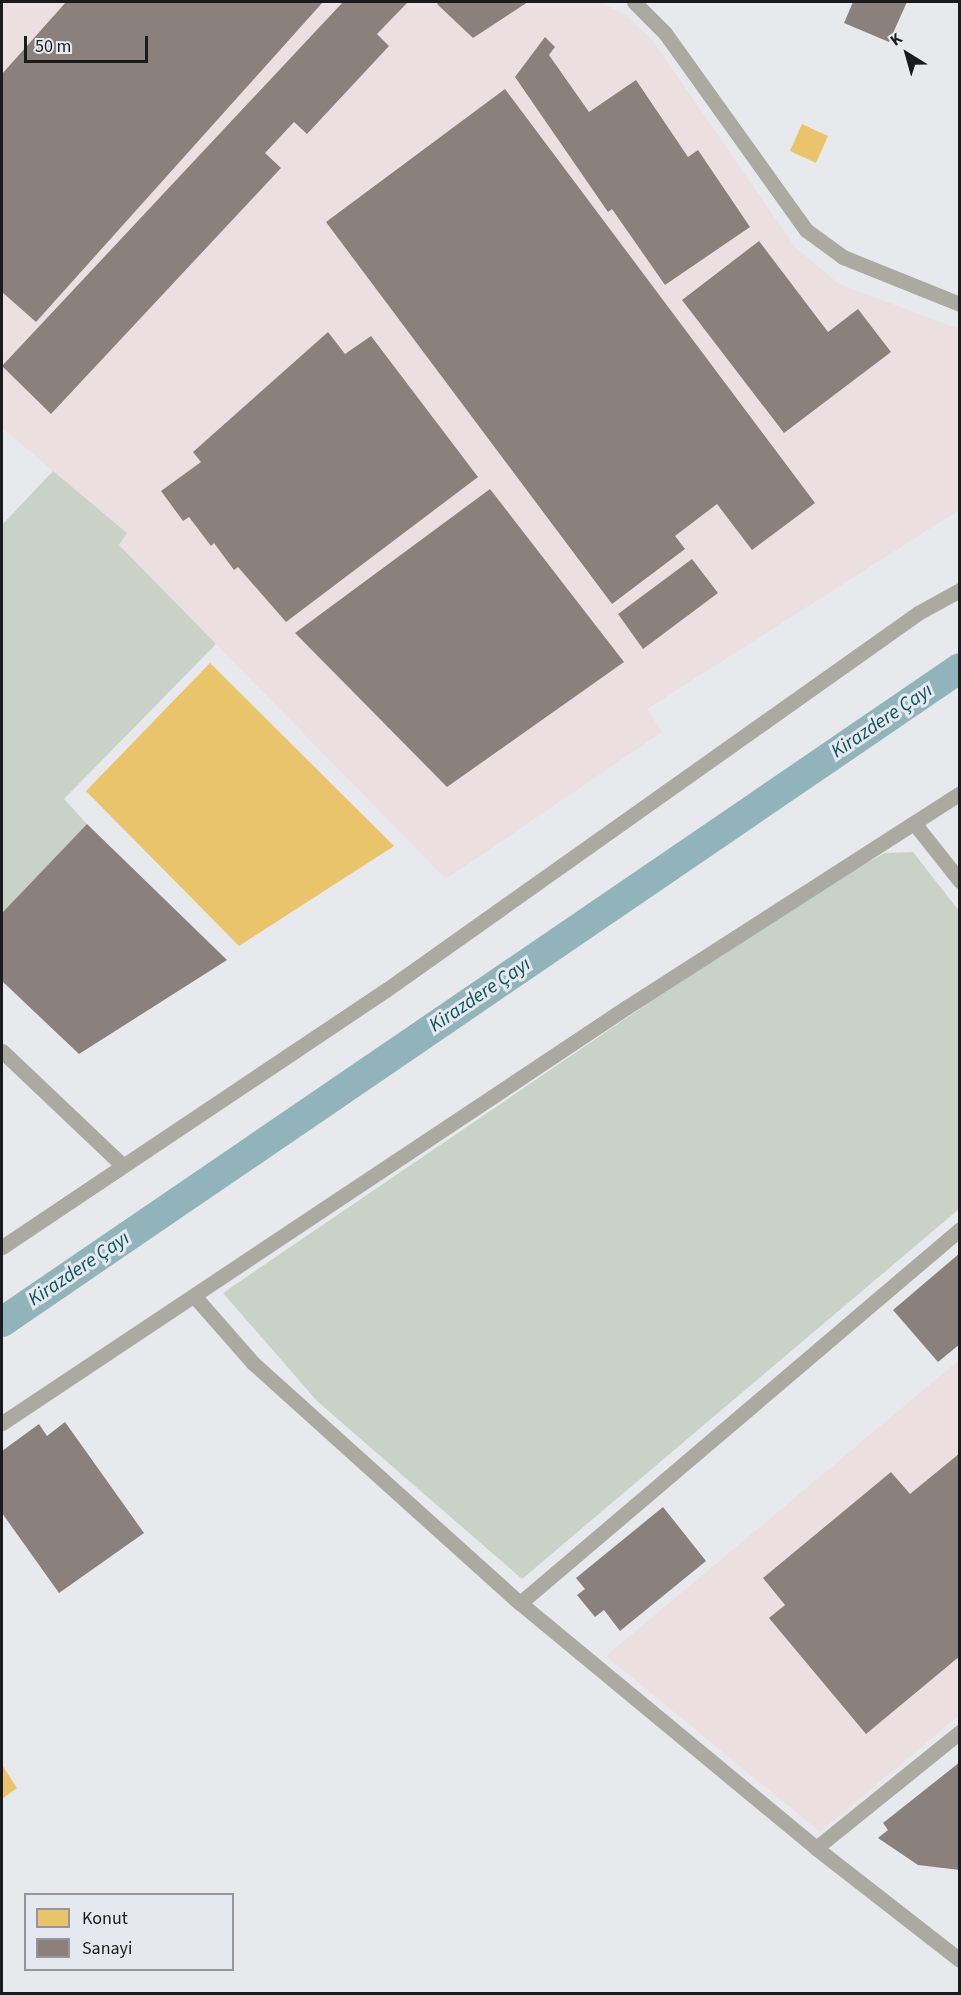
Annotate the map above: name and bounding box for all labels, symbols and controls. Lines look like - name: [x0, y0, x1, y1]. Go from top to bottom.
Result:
- scale bar: [27, 24, 152, 62]
- north arrow: [877, 24, 937, 84]
- text: K: [886, 28, 907, 51]
- text: 50 m: [35, 34, 71, 59]
- water label: Kirazdere Çayı: [827, 678, 937, 764]
- water label: Kirazdere Çayı: [425, 952, 535, 1038]
- water label: Kirazdere Çayı: [24, 1226, 134, 1312]
- legend: [24, 1893, 234, 1971]
- text: Konut: [82, 1906, 128, 1931]
- text: Sanayi: [82, 1936, 132, 1961]

